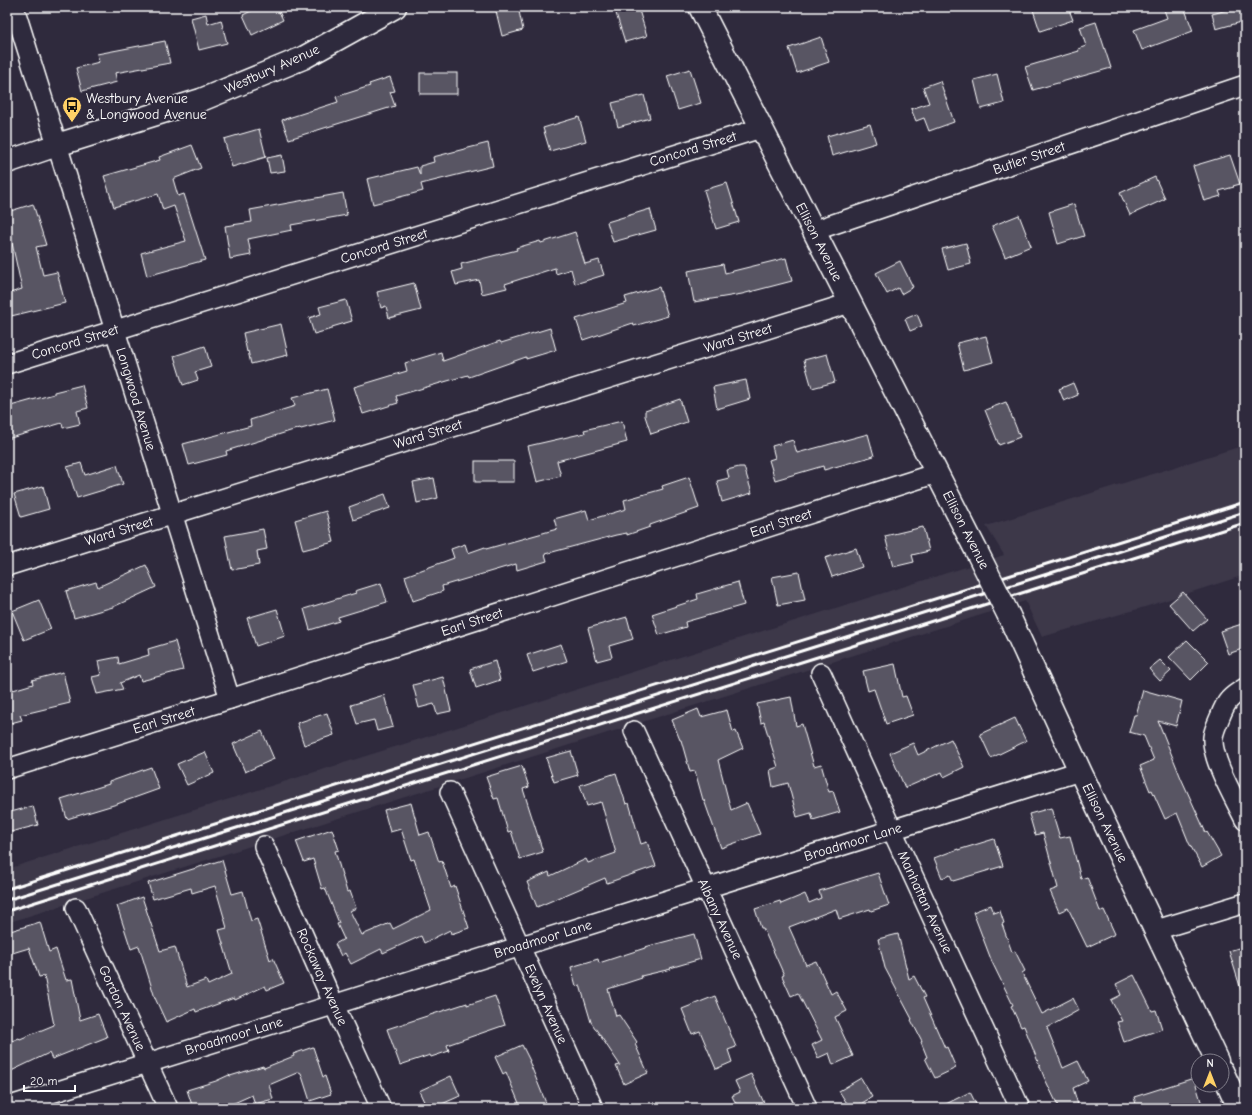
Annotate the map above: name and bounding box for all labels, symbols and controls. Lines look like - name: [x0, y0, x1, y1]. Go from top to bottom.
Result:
- street label: Westbury Avenue: [222, 41, 322, 97]
- place label: Westbury Avenue & Longwood Avenue: [86, 90, 207, 123]
- bus stop icon: Westbury Avenue & Longwood Avenue: [61, 95, 83, 123]
- street label: Concord Street: [647, 127, 740, 170]
- street label: Butler Street: [991, 137, 1068, 178]
- street label: Ellison Avenue: [792, 200, 846, 284]
- street label: Concord Street: [338, 224, 431, 267]
- street label: Ward Street: [702, 319, 775, 356]
- street label: Concord Street: [29, 320, 122, 363]
- street label: Longwood Avenue: [112, 345, 160, 453]
- street label: Ward Street: [392, 415, 465, 452]
- street label: Ellison Avenue: [939, 488, 993, 572]
- street label: Earl Street: [748, 505, 815, 541]
- street label: Ward Street: [83, 512, 156, 549]
- street label: Earl Street: [439, 604, 506, 640]
- street label: Earl Street: [131, 702, 198, 737]
- street label: Ellison Avenue: [1079, 781, 1131, 865]
- street label: Broadmoor Lane: [802, 819, 904, 865]
- street label: Manhattan Avenue: [894, 848, 956, 956]
- street label: Albany Avenue: [694, 876, 746, 962]
- street label: Broadmoor Lane: [492, 916, 594, 962]
- street label: Rockaway Avenue: [293, 926, 351, 1028]
- street label: Evelyn Avenue: [521, 962, 571, 1046]
- street label: Gordon Avenue: [95, 963, 149, 1053]
- street label: Broadmoor Lane: [183, 1013, 285, 1059]
- north arrow: [1190, 1053, 1230, 1093]
- text: N: [1206, 1057, 1214, 1070]
- scale bar: [24, 1067, 75, 1093]
- text: 20 m: [30, 1074, 58, 1088]

